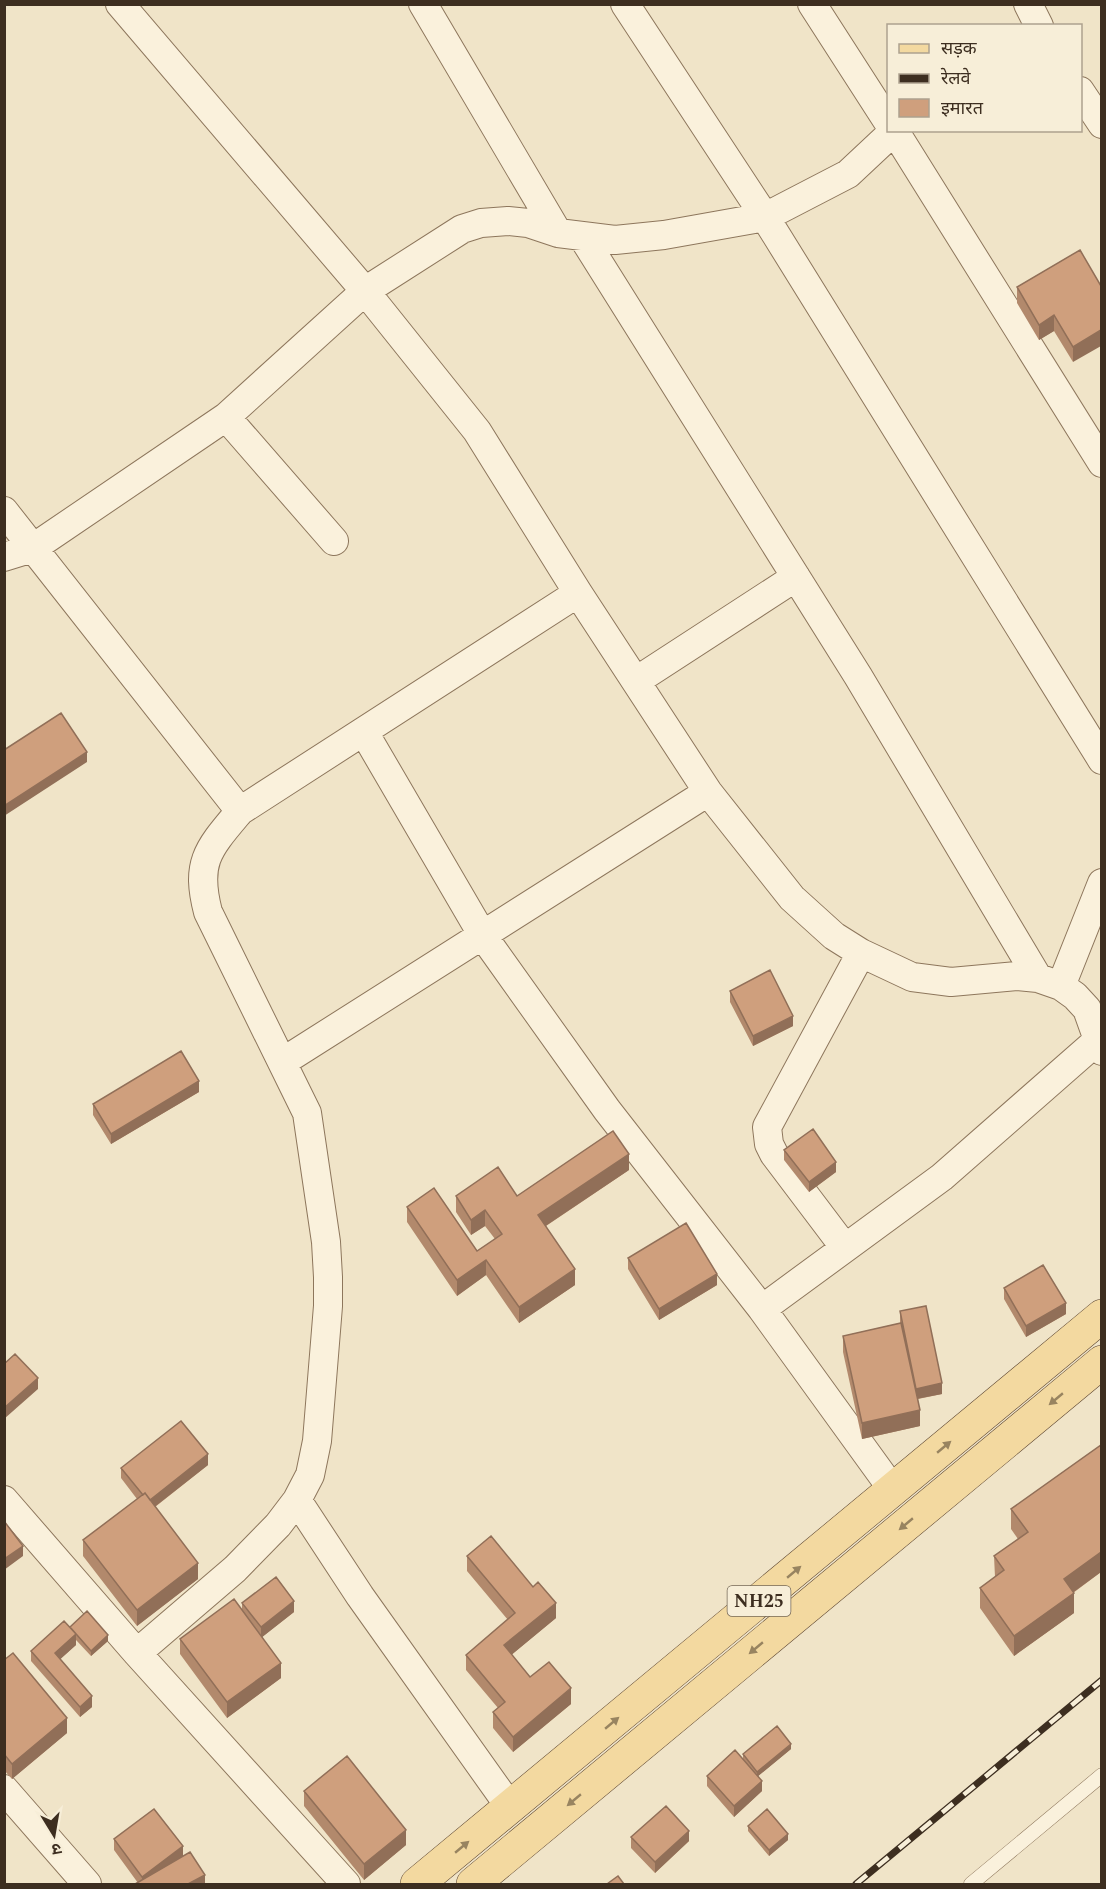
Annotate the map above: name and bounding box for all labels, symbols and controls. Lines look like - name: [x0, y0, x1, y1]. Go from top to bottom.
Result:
- legend: [887, 24, 1082, 132]
- text: सड़क: [941, 35, 978, 62]
- text: रेलवे: [940, 65, 972, 92]
- text: इमारत: [941, 95, 984, 122]
- one-way arrow: [1049, 1393, 1064, 1405]
- one-way arrow: [936, 1441, 951, 1454]
- one-way arrow: [898, 1517, 914, 1530]
- one-way arrow: [786, 1565, 802, 1578]
- road number: NH25: [728, 1586, 790, 1616]
- one-way arrow: [748, 1642, 764, 1655]
- one-way arrow: [604, 1717, 619, 1730]
- one-way arrow: [567, 1793, 582, 1806]
- north arrow: [24, 1805, 84, 1865]
- text: उ: [49, 1836, 64, 1862]
- one-way arrow: [454, 1841, 469, 1854]

